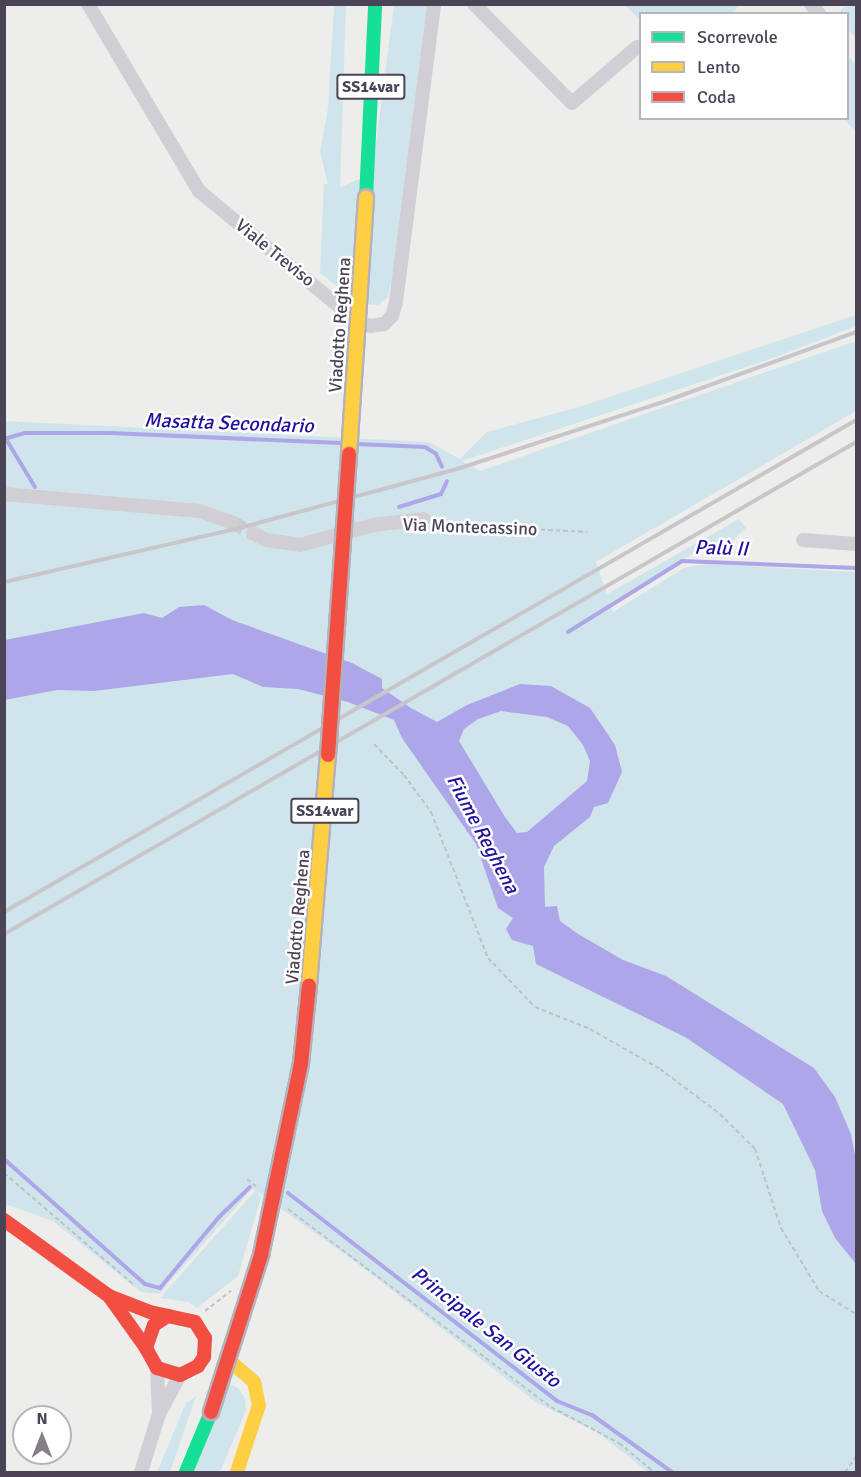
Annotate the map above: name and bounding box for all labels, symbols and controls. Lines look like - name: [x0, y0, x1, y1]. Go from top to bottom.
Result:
- legend: [639, 12, 849, 120]
- text: Scorrevole: [697, 26, 778, 48]
- text: Lento: [697, 56, 740, 78]
- road number: SS14var: [335, 74, 407, 100]
- text: Coda: [697, 86, 736, 108]
- street label: Viale Treviso: [231, 215, 319, 291]
- street label: Viadotto Reghena: [324, 257, 356, 393]
- water label: Masatta Secondario: [144, 408, 314, 438]
- street label: Via Montecassino: [402, 514, 538, 540]
- water label: Palù II: [694, 535, 748, 561]
- water label: Fiume Reghena: [442, 770, 524, 898]
- road number: SS14var: [289, 798, 361, 824]
- street label: Viadotto Reghena: [281, 849, 315, 985]
- water label: Principale San Giusto: [407, 1261, 565, 1393]
- north arrow: [12, 1405, 72, 1465]
- text: N: [36, 1409, 48, 1429]

